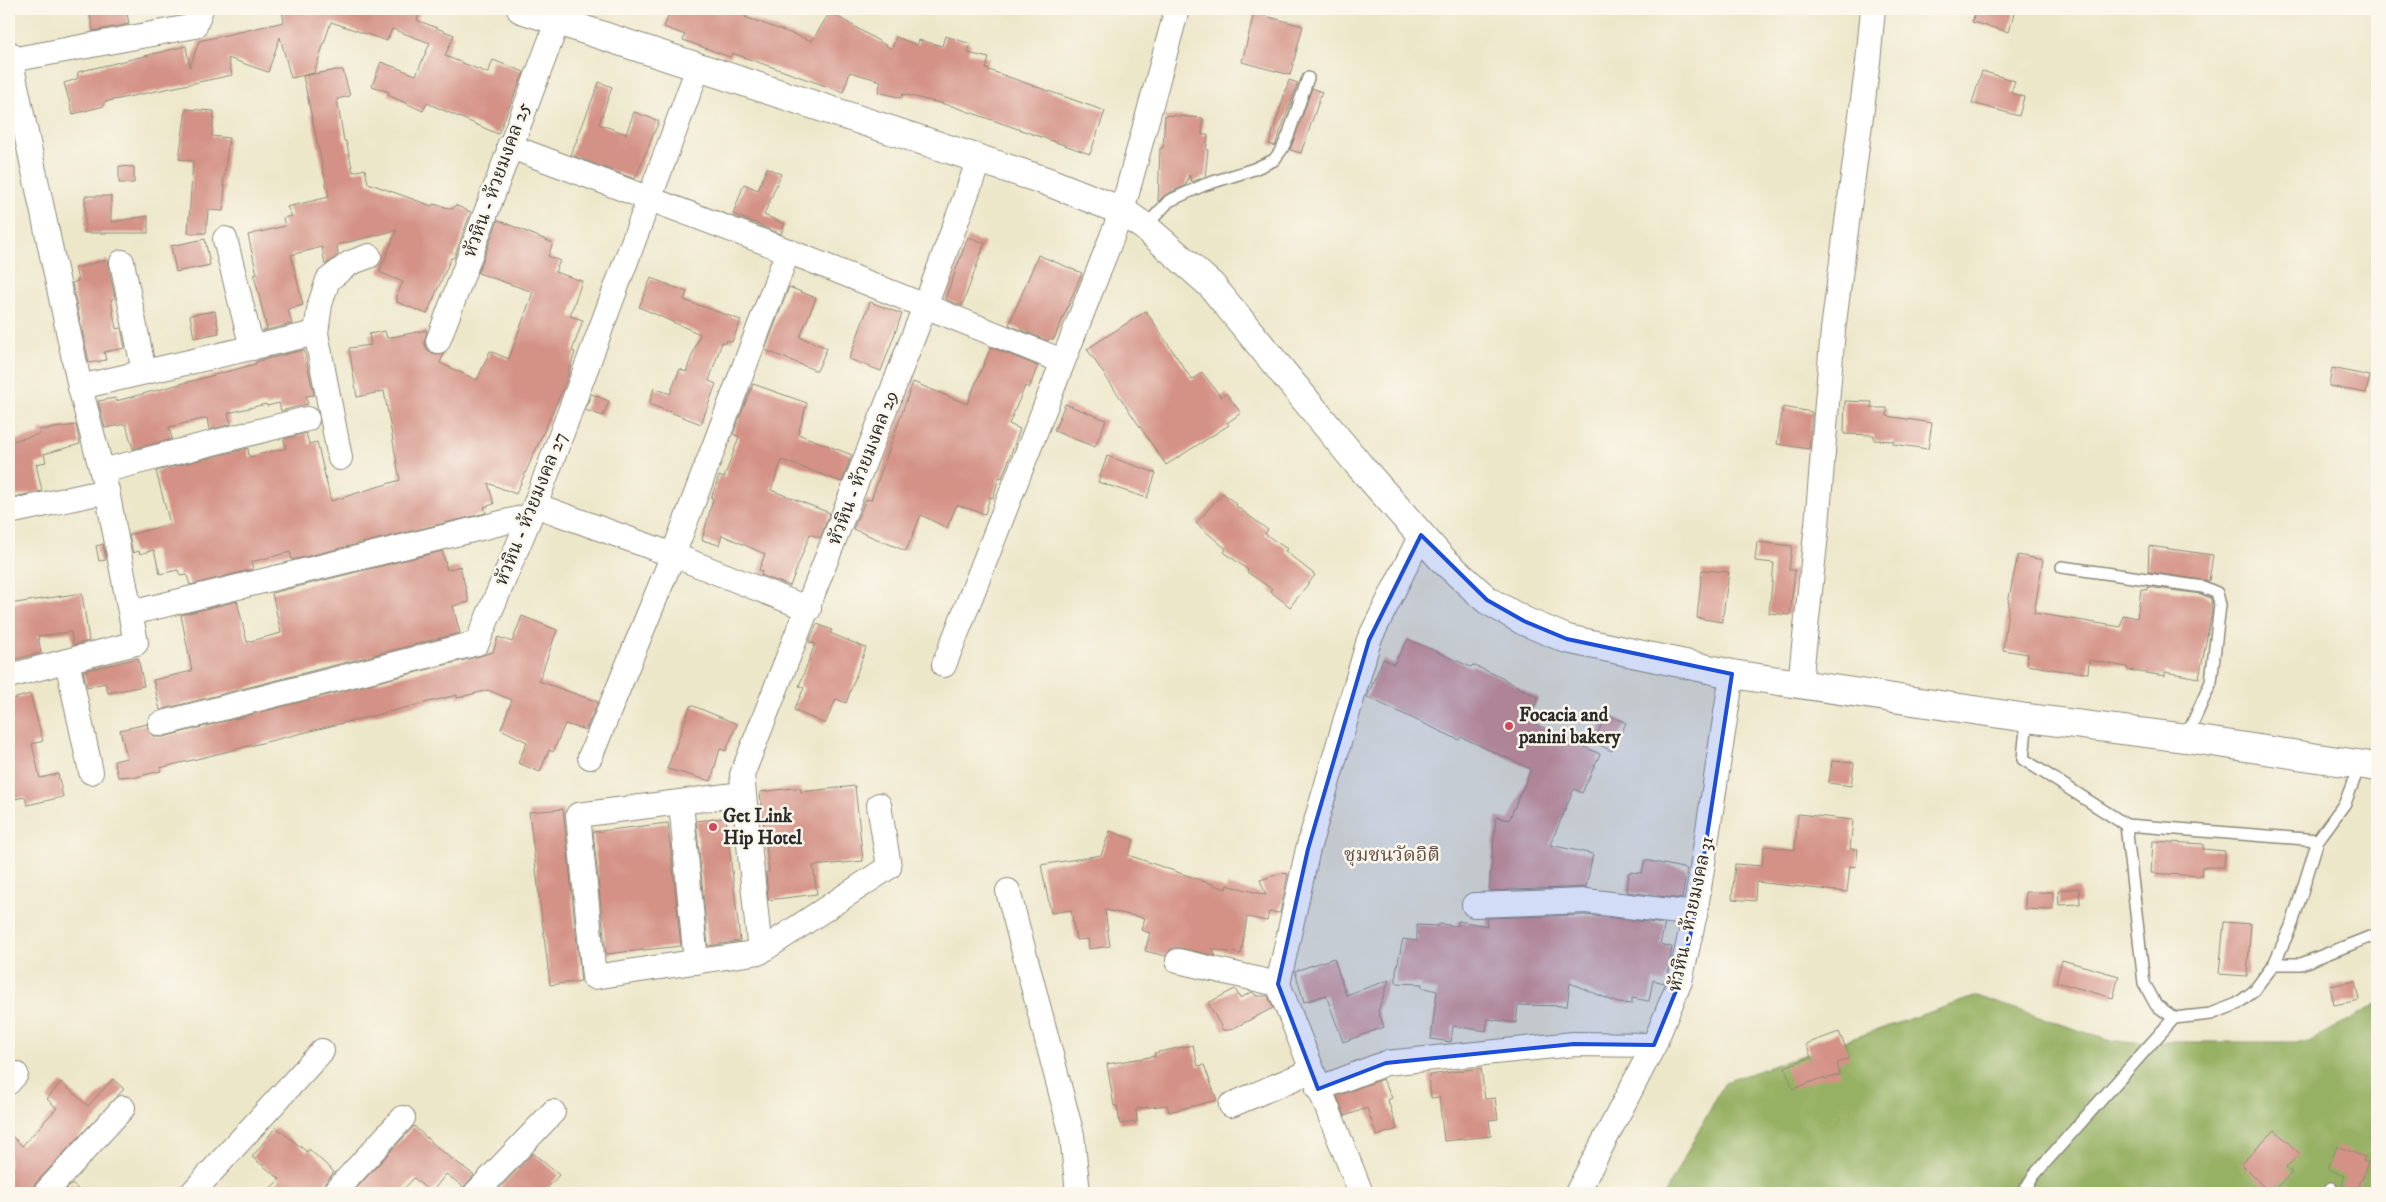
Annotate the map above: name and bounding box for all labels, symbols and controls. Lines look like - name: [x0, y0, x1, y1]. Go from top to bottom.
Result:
- street label: หัวหิน - ห้วยมงคล 25: [458, 99, 536, 261]
- street label: หัวหิน - ห้วยมงคล 29: [823, 388, 903, 548]
- street label: หัวหิน - ห้วยมงคล 27: [490, 429, 572, 589]
- place label: Focacia and panini bakery: [1518, 704, 1621, 749]
- marker: Focacia and panini bakery: [1503, 720, 1515, 732]
- place label: Get Link Hip Hotel: [723, 805, 802, 850]
- marker: Get Link Hip Hotel: [707, 821, 719, 833]
- street label: หัวหิน - ห้วยมงคล 31: [1663, 834, 1719, 994]
- district label: ชุมชนวัดอิติ: [1344, 843, 1440, 868]

